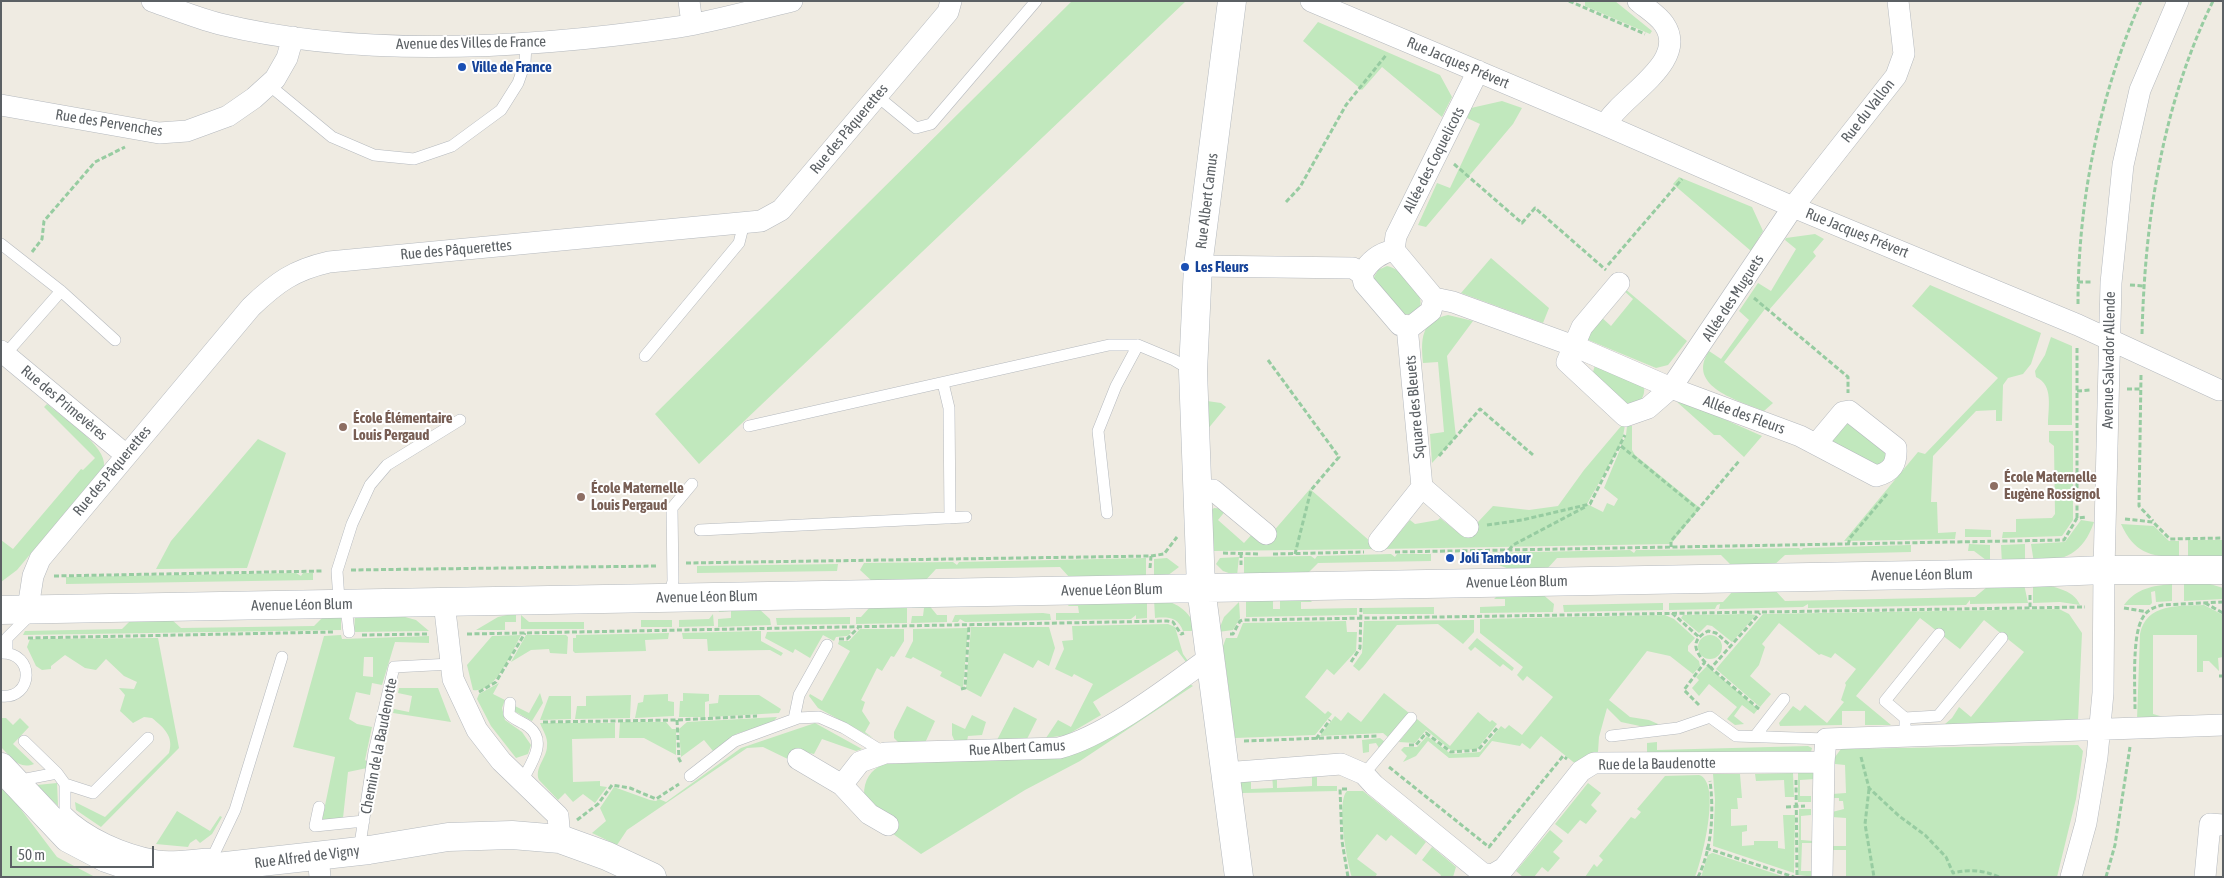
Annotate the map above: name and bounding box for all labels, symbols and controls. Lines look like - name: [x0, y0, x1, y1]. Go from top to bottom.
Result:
- street label: Avenue des Villes de France: [396, 33, 546, 53]
- street label: Rue Jacques Prévert: [1404, 33, 1512, 93]
- place label: Ville de France: [472, 58, 552, 76]
- marker: Ville de France: [456, 61, 468, 73]
- street label: Rue du Vallon: [1838, 76, 1898, 146]
- street label: Rue des Pâquerettes: [806, 80, 892, 178]
- street label: Allée des Coquelicots: [1400, 104, 1468, 216]
- street label: Rue des Pervenches: [54, 106, 164, 140]
- street label: Rue Albert Camus: [1192, 152, 1222, 250]
- street label: Rue Jacques Prévert: [1803, 204, 1911, 262]
- street label: Rue des Pâquerettes: [399, 236, 513, 264]
- street label: Allée des Muguets: [1698, 251, 1768, 345]
- place label: Les Fleurs: [1195, 258, 1249, 276]
- marker: Les Fleurs: [1179, 261, 1191, 273]
- street label: Avenue Salvador Allende: [2099, 291, 2119, 429]
- street label: Square des Bleuets: [1402, 355, 1428, 459]
- street label: Rue des Primevères: [17, 362, 111, 444]
- street label: Allée des Fleurs: [1701, 392, 1787, 438]
- place label: École Élémentaire Louis Pergaud: [353, 409, 453, 444]
- marker: École Élémentaire Louis Pergaud: [337, 421, 349, 433]
- street label: Rue des Pâquerettes: [69, 422, 155, 520]
- place label: École Maternelle Eugène Rossignol: [2004, 468, 2100, 503]
- place label: École Maternelle Louis Pergaud: [591, 479, 684, 514]
- marker: École Maternelle Eugène Rossignol: [1988, 480, 2000, 492]
- marker: École Maternelle Louis Pergaud: [575, 491, 587, 503]
- place label: Joli Tambour: [1460, 549, 1530, 567]
- marker: Joli Tambour: [1444, 552, 1456, 564]
- street label: Avenue Léon Blum: [1871, 565, 1973, 585]
- street label: Avenue Léon Blum: [1466, 572, 1568, 592]
- street label: Avenue Léon Blum: [1061, 580, 1163, 600]
- street label: Avenue Léon Blum: [656, 587, 758, 607]
- street label: Avenue Léon Blum: [251, 595, 353, 615]
- street label: Chemin de la Baudenotte: [357, 676, 401, 816]
- street label: Rue Albert Camus: [968, 736, 1066, 760]
- street label: Rue de la Baudenotte: [1598, 754, 1716, 774]
- scale bar: [12, 836, 156, 868]
- street label: Rue Alfred de Vigny: [253, 842, 361, 872]
- text: 50 m: [18, 846, 45, 863]

